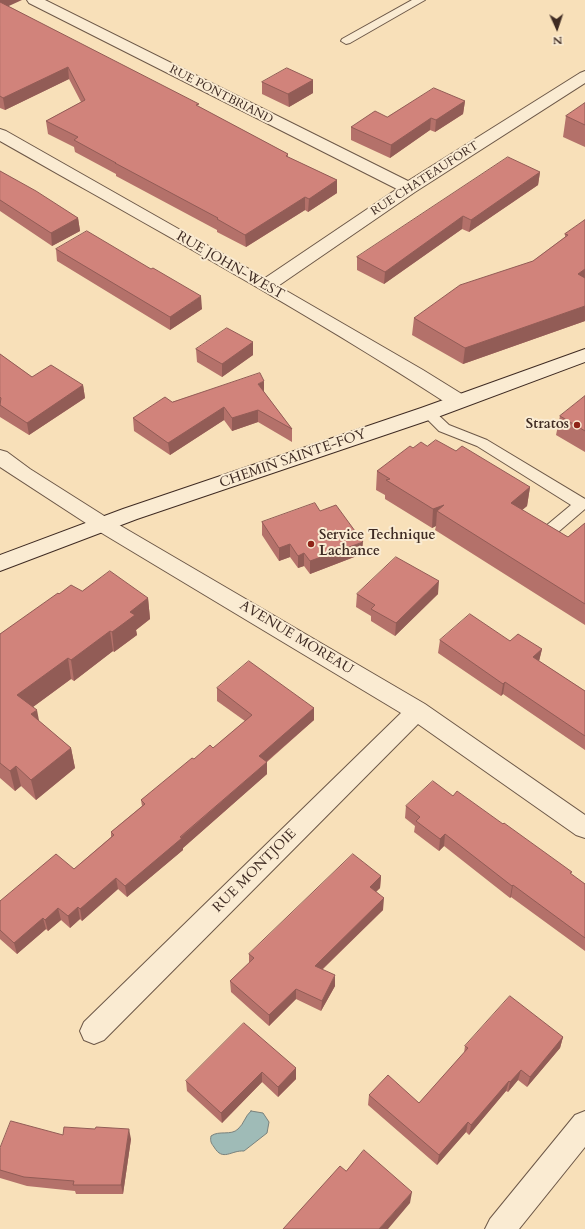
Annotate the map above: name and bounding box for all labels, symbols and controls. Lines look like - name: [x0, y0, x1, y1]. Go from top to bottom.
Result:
- north arrow: [537, 8, 577, 48]
- text: N: [553, 33, 563, 48]
- street label: RUE PONTBRIAND: [167, 63, 275, 127]
- street label: RUE CHATEAUFORT: [369, 139, 481, 219]
- street label: RUE JOHN-WEST: [173, 228, 287, 304]
- place label: Stratos: [526, 417, 569, 433]
- marker: Stratos: [572, 420, 582, 430]
- street label: CHEMIN SAINTE-FOY: [217, 426, 369, 492]
- place label: Service Technique Lachance: [319, 528, 436, 560]
- marker: Service Technique Lachance: [306, 539, 316, 549]
- street label: AVENUE MOREAU: [236, 597, 356, 679]
- street label: RUE MONTJOIE: [210, 826, 300, 916]

